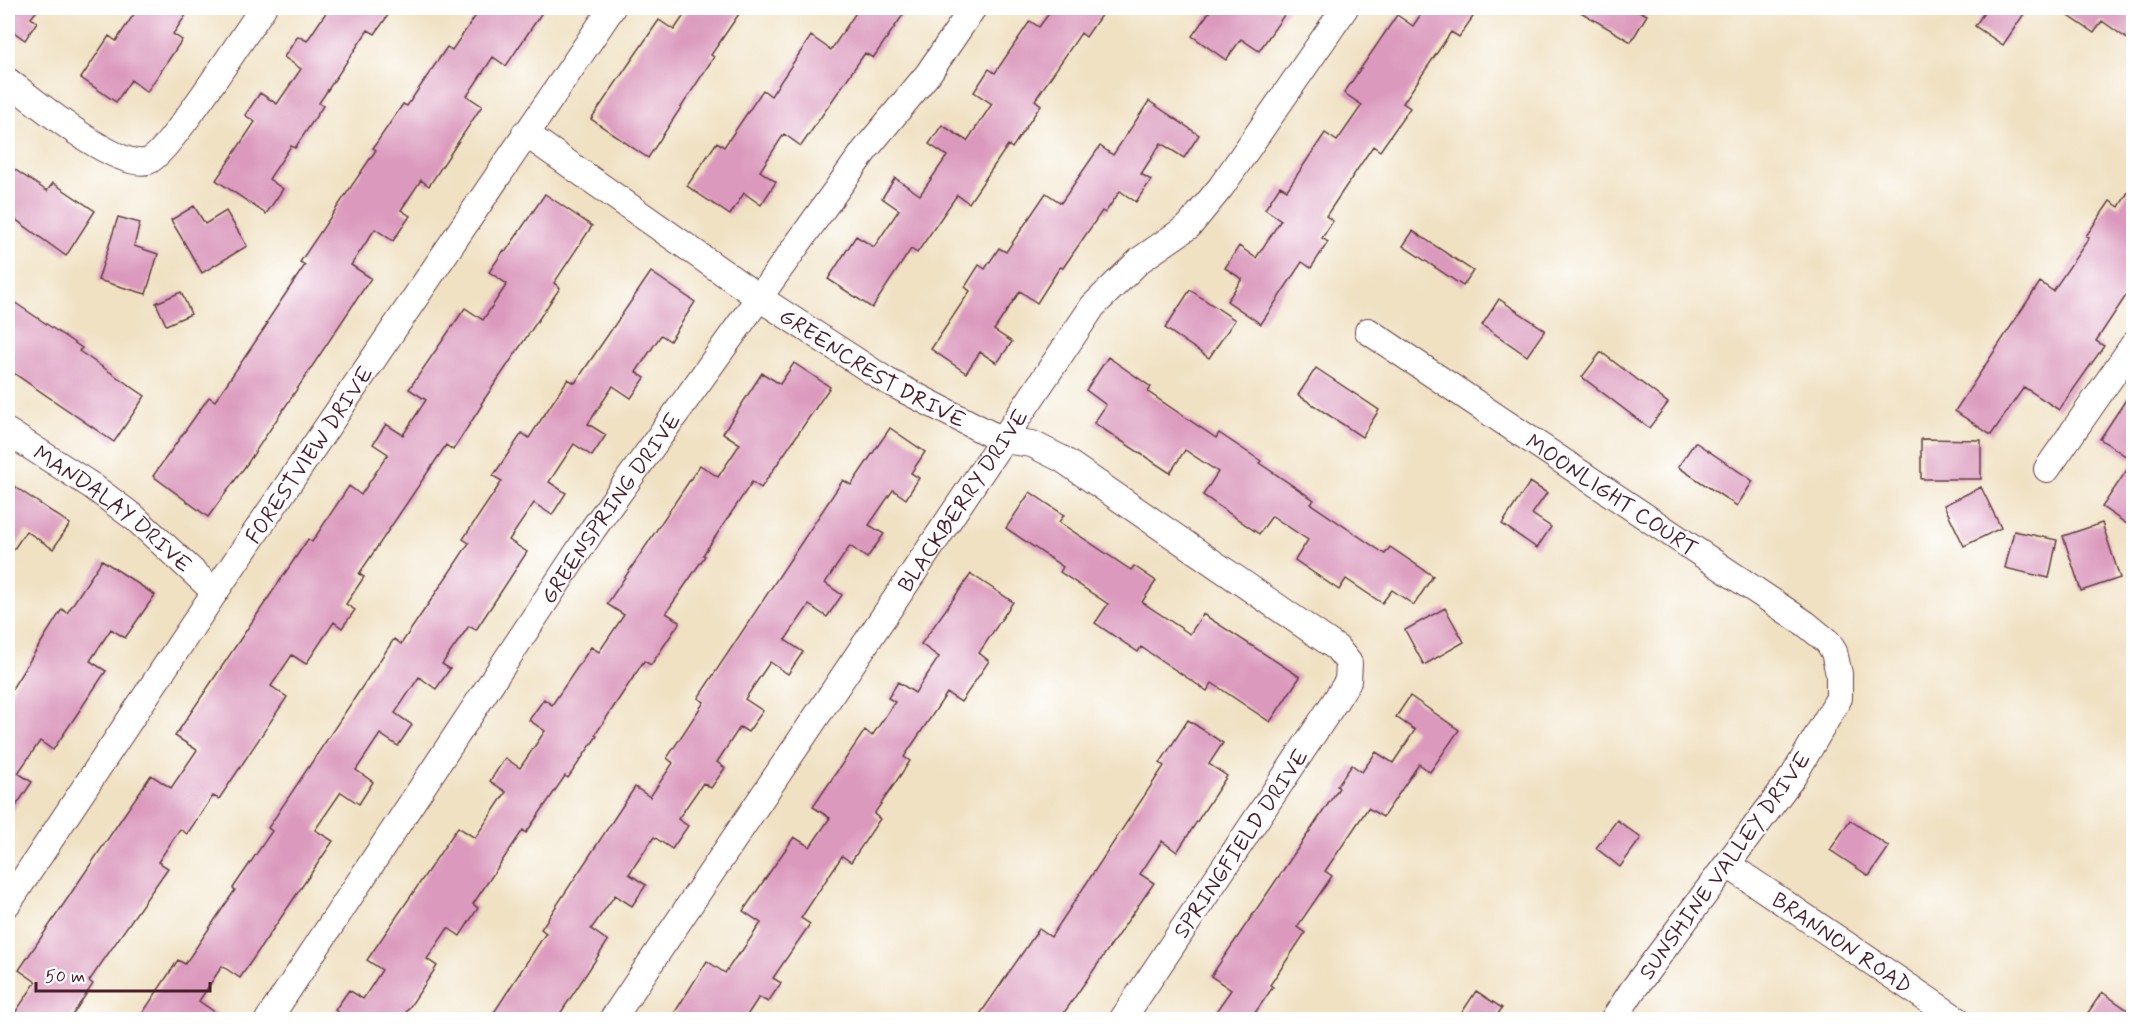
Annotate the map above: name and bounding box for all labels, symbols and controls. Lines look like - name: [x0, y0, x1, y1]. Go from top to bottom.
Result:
- street label: GREENCREST DRIVE: [773, 303, 970, 435]
- street label: FORESTVIEW DRIVE: [240, 361, 381, 550]
- street label: BLACKBERRY DRIVE: [892, 404, 1036, 598]
- street label: GREENSPRING DRIVE: [535, 408, 688, 610]
- street label: MOONLIGHT COURT: [1520, 429, 1703, 564]
- street label: MANDALAY DRIVE: [27, 440, 197, 580]
- street label: SPRINGFIELD DRIVE: [1168, 744, 1316, 944]
- street label: SUNSHINE VALLEY DRIVE: [1633, 747, 1818, 986]
- street label: BRANNON ROAD: [1766, 887, 1917, 1001]
- scale bar: [36, 955, 210, 993]
- text: 50 m: [45, 965, 85, 989]

